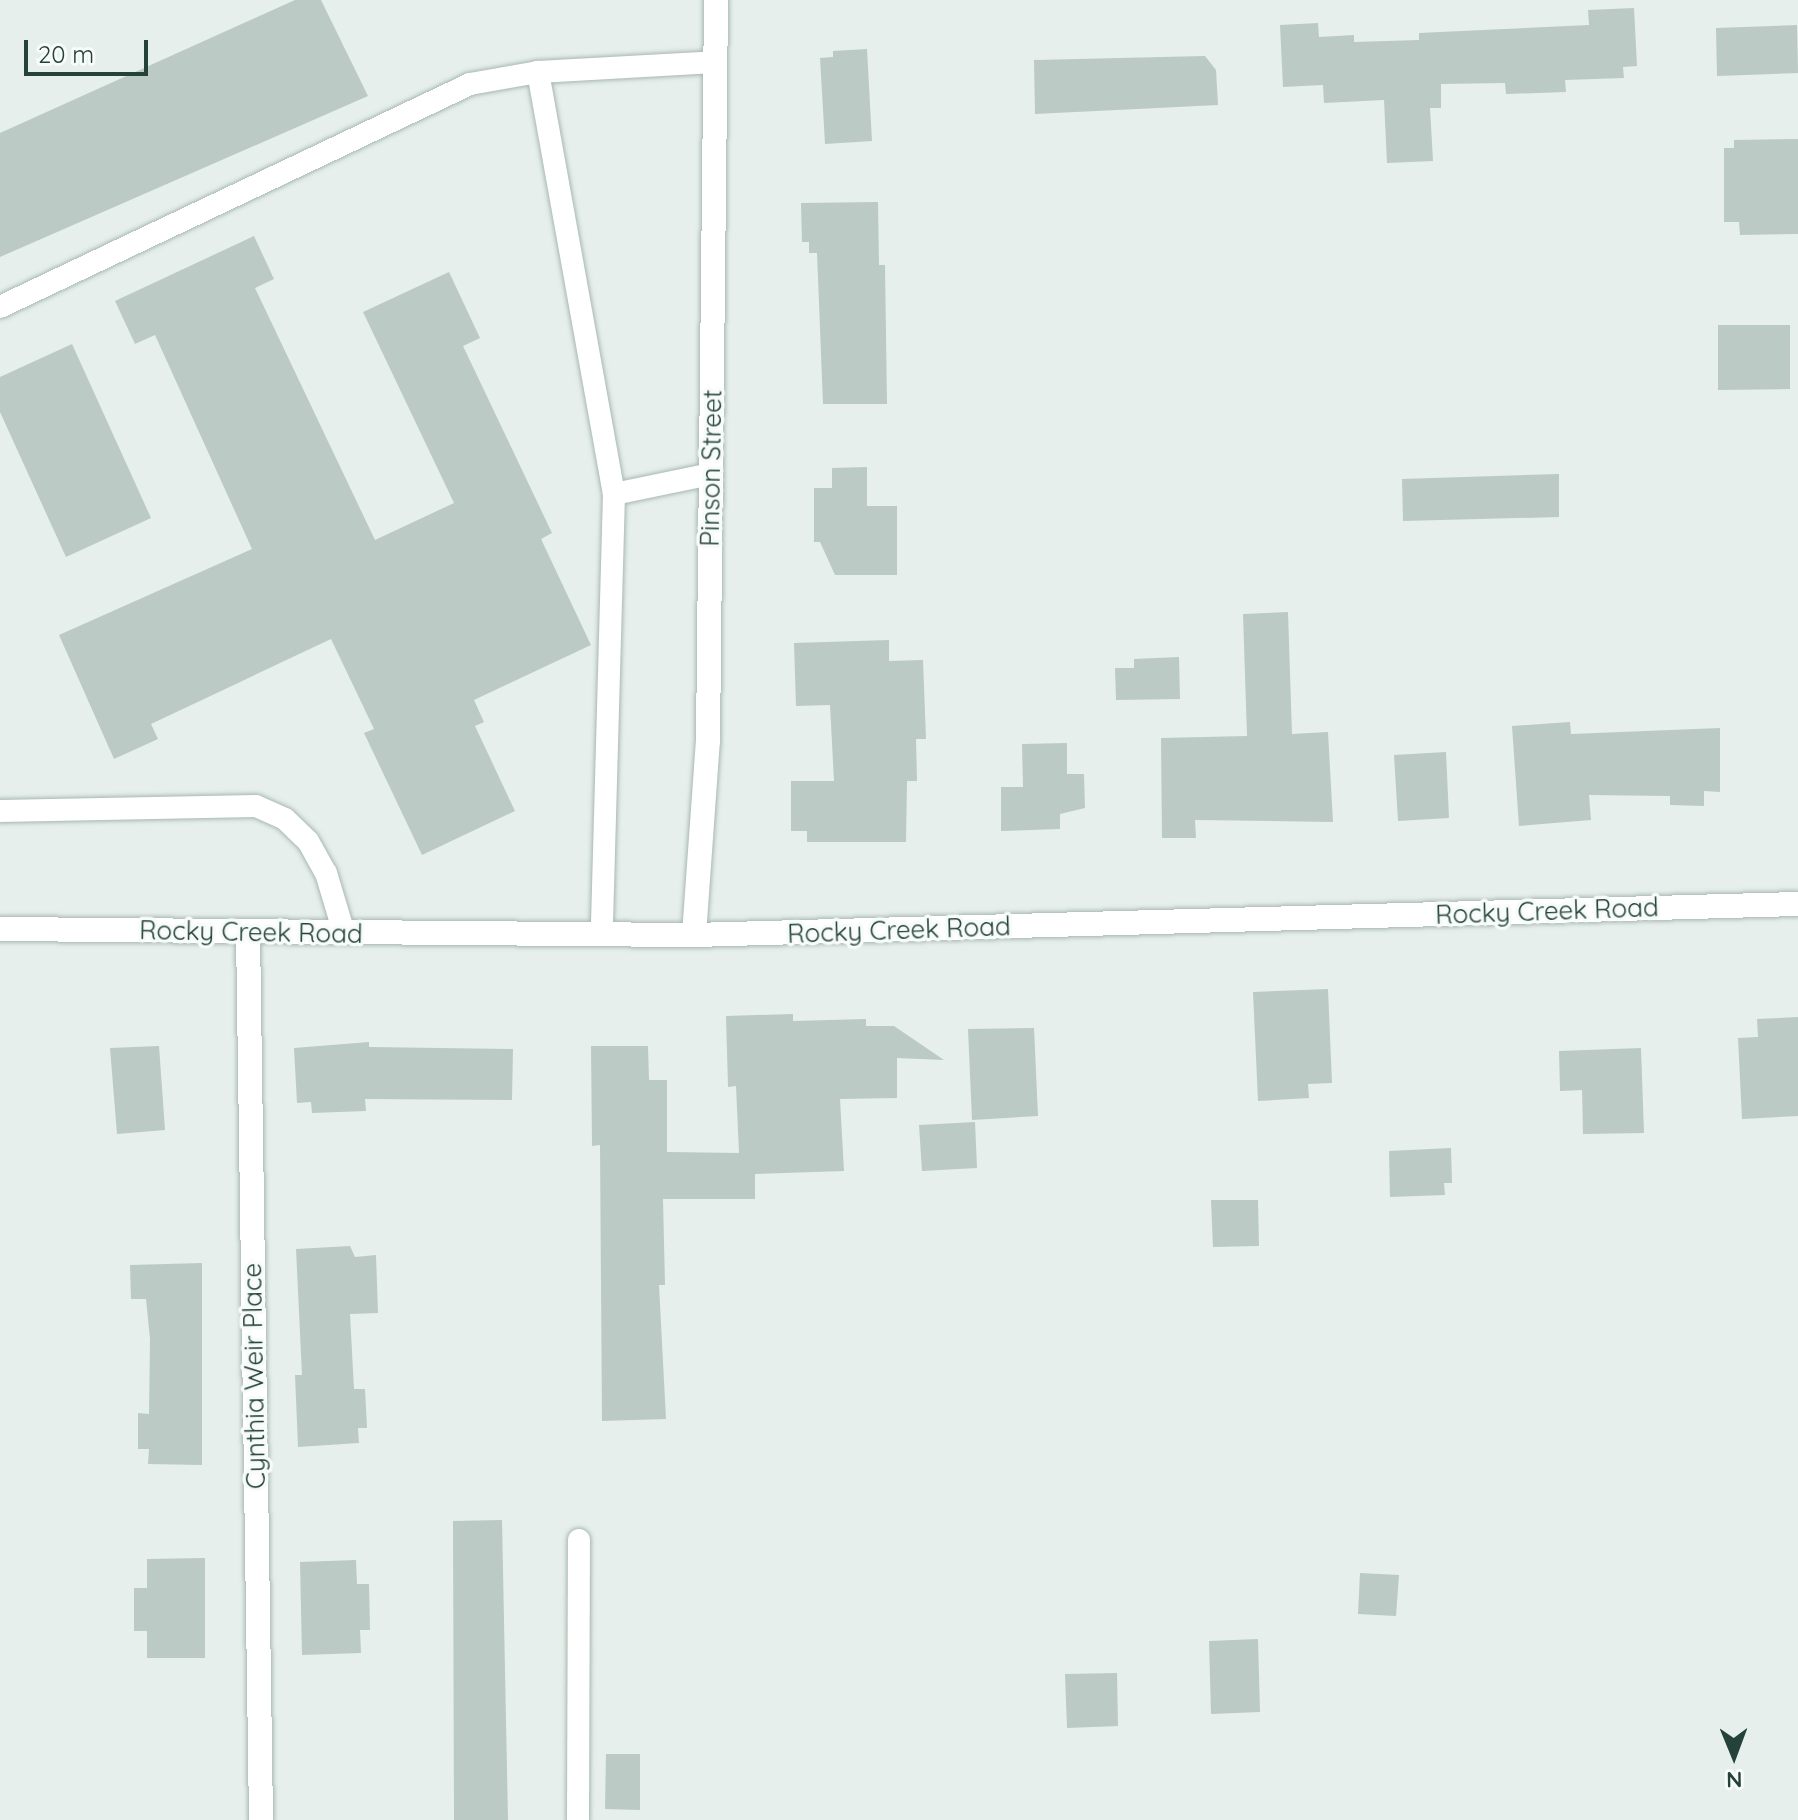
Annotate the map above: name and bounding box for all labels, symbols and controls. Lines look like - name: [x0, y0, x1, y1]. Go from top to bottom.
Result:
- scale bar: [28, 24, 152, 74]
- text: 20 m: [38, 39, 94, 69]
- street label: Pinson Street: [694, 389, 728, 547]
- street label: Rocky Creek Road: [1435, 892, 1659, 930]
- street label: Rocky Creek Road: [787, 911, 1011, 949]
- street label: Rocky Creek Road: [139, 914, 363, 950]
- street label: Cynthia Weir Place: [236, 1263, 272, 1489]
- north arrow: [1694, 1716, 1774, 1796]
- text: N: [1726, 1766, 1743, 1794]

